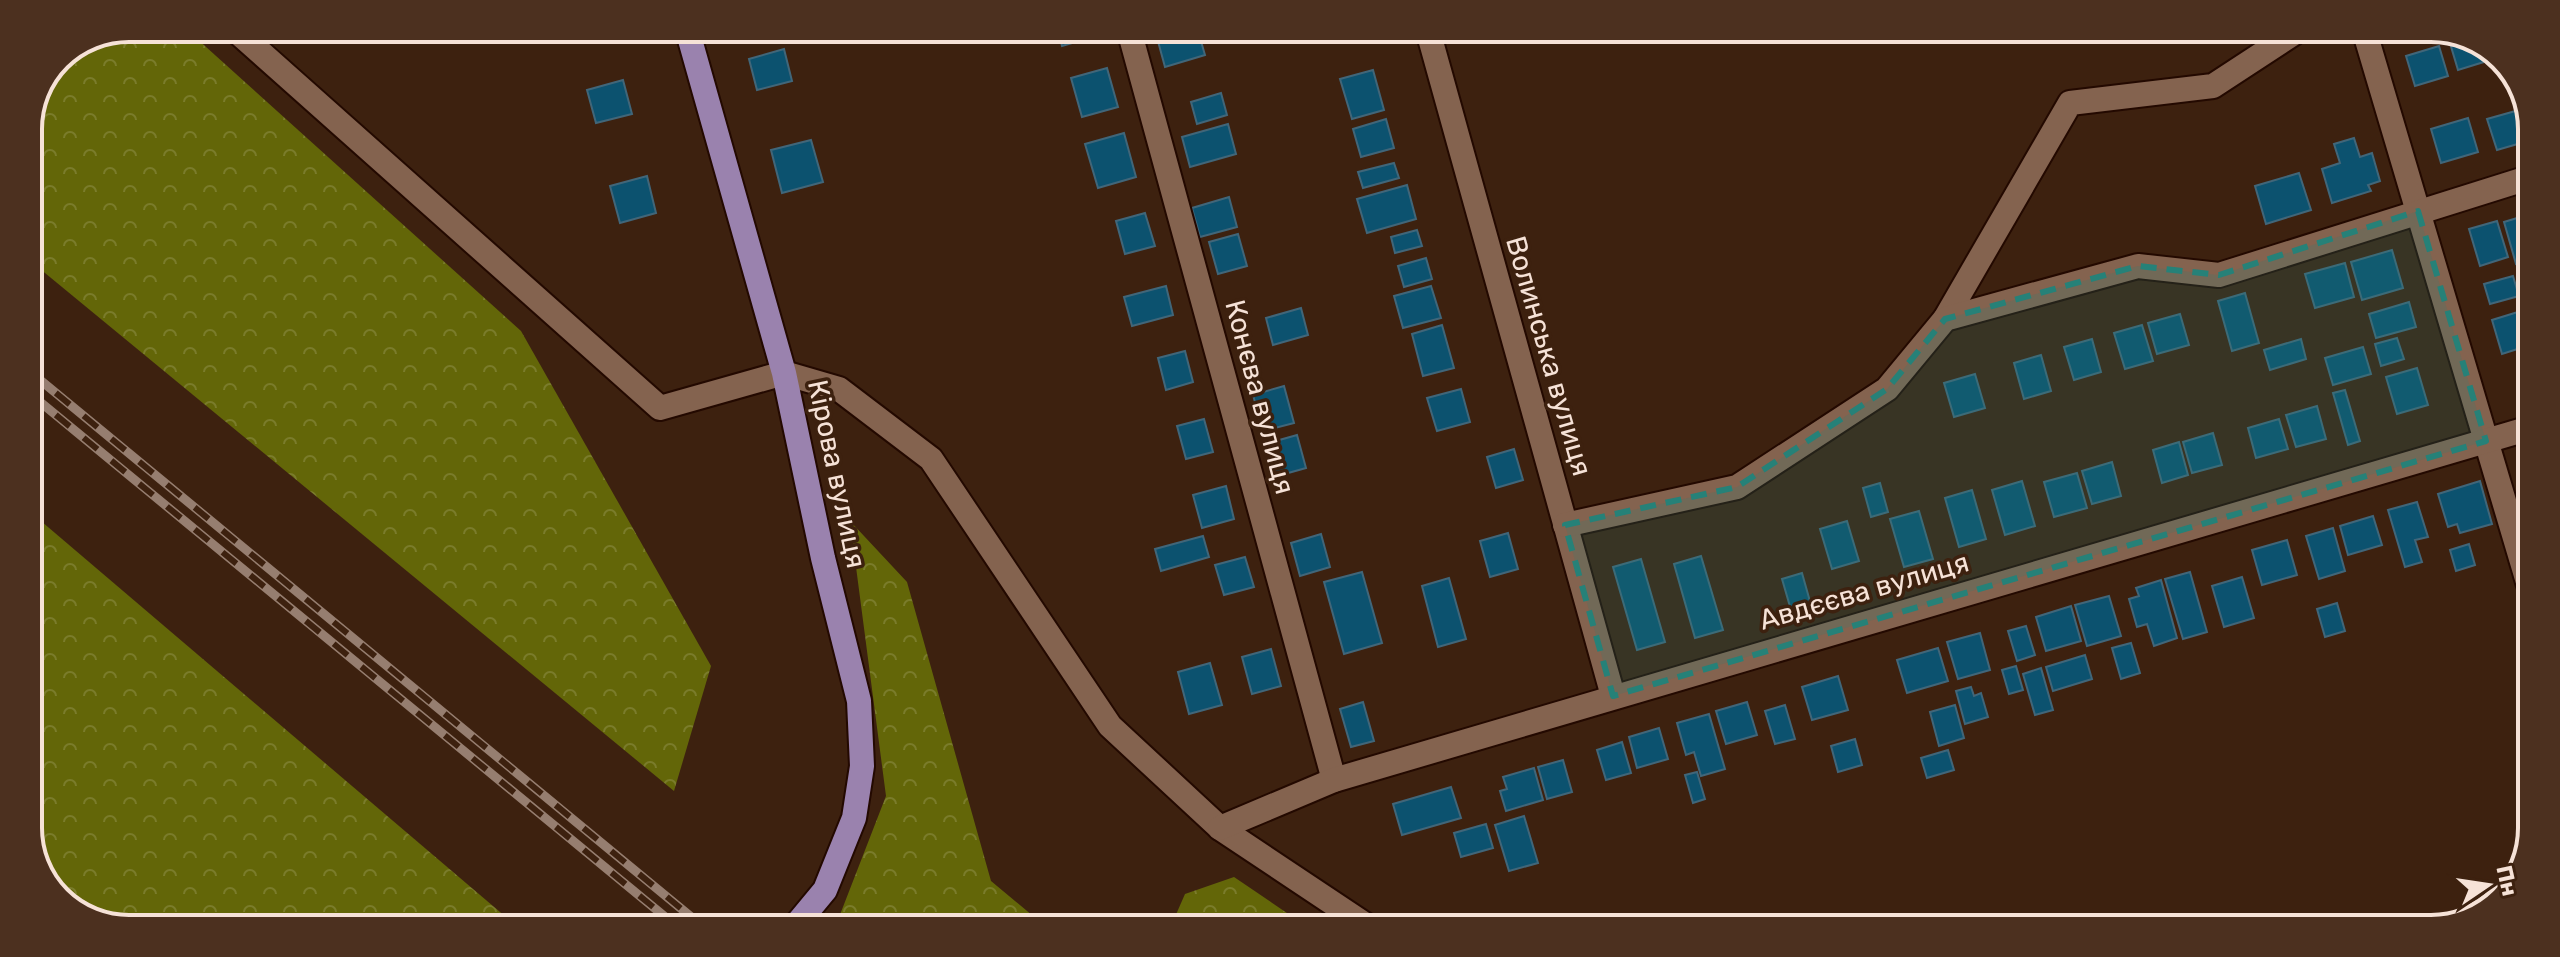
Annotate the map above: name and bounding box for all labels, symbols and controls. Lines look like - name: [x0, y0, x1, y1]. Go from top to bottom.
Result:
- street label: Волинська вулиця: [1499, 232, 1599, 480]
- street label: Конєва вулиця: [1218, 296, 1302, 498]
- street label: Кірова вулиця: [801, 377, 873, 571]
- street label: Авдєєва вулиця: [1755, 545, 1973, 637]
- north arrow: [2448, 845, 2528, 925]
- text: Пн: [2490, 863, 2524, 898]

